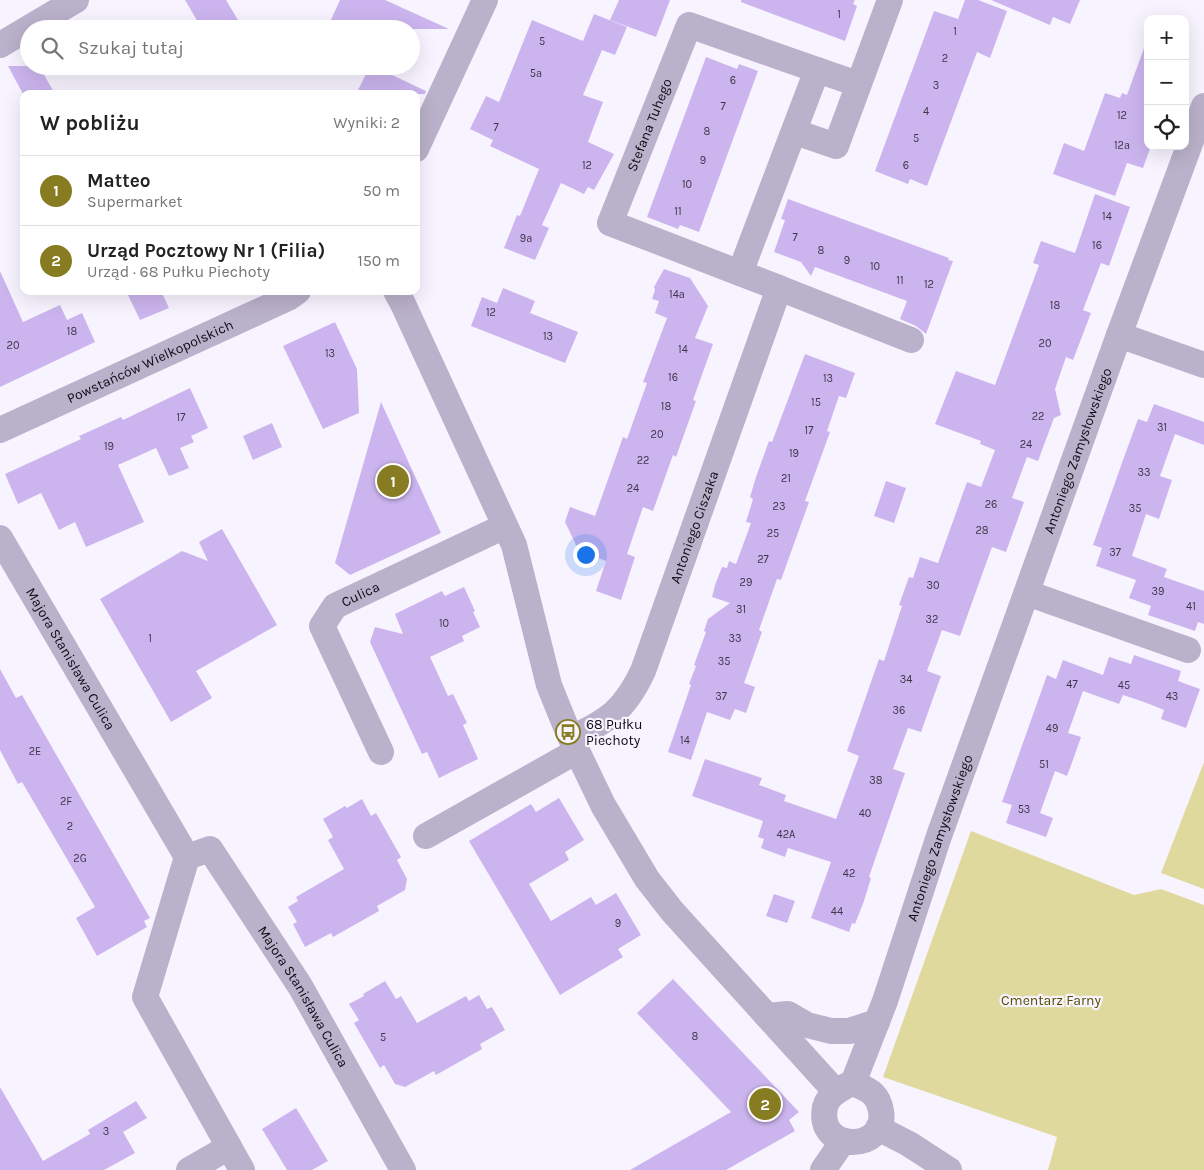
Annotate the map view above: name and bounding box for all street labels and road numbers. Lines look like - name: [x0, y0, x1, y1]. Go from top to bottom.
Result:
- street label: Stefana Tuhego: [623, 76, 675, 174]
- street label: Powstańców Wielkopolskich: [64, 316, 236, 407]
- street label: Antoniego Zamysłowskiego: [1040, 365, 1115, 536]
- street label: Antoniego Ciszaka: [666, 468, 722, 586]
- street label: Culica: [339, 578, 382, 610]
- street label: Majora Stanisława Culica: [22, 585, 119, 733]
- street label: Antoniego Zamysłowskiego: [903, 752, 976, 923]
- street label: Majora Stanisława Culica: [254, 923, 352, 1070]

